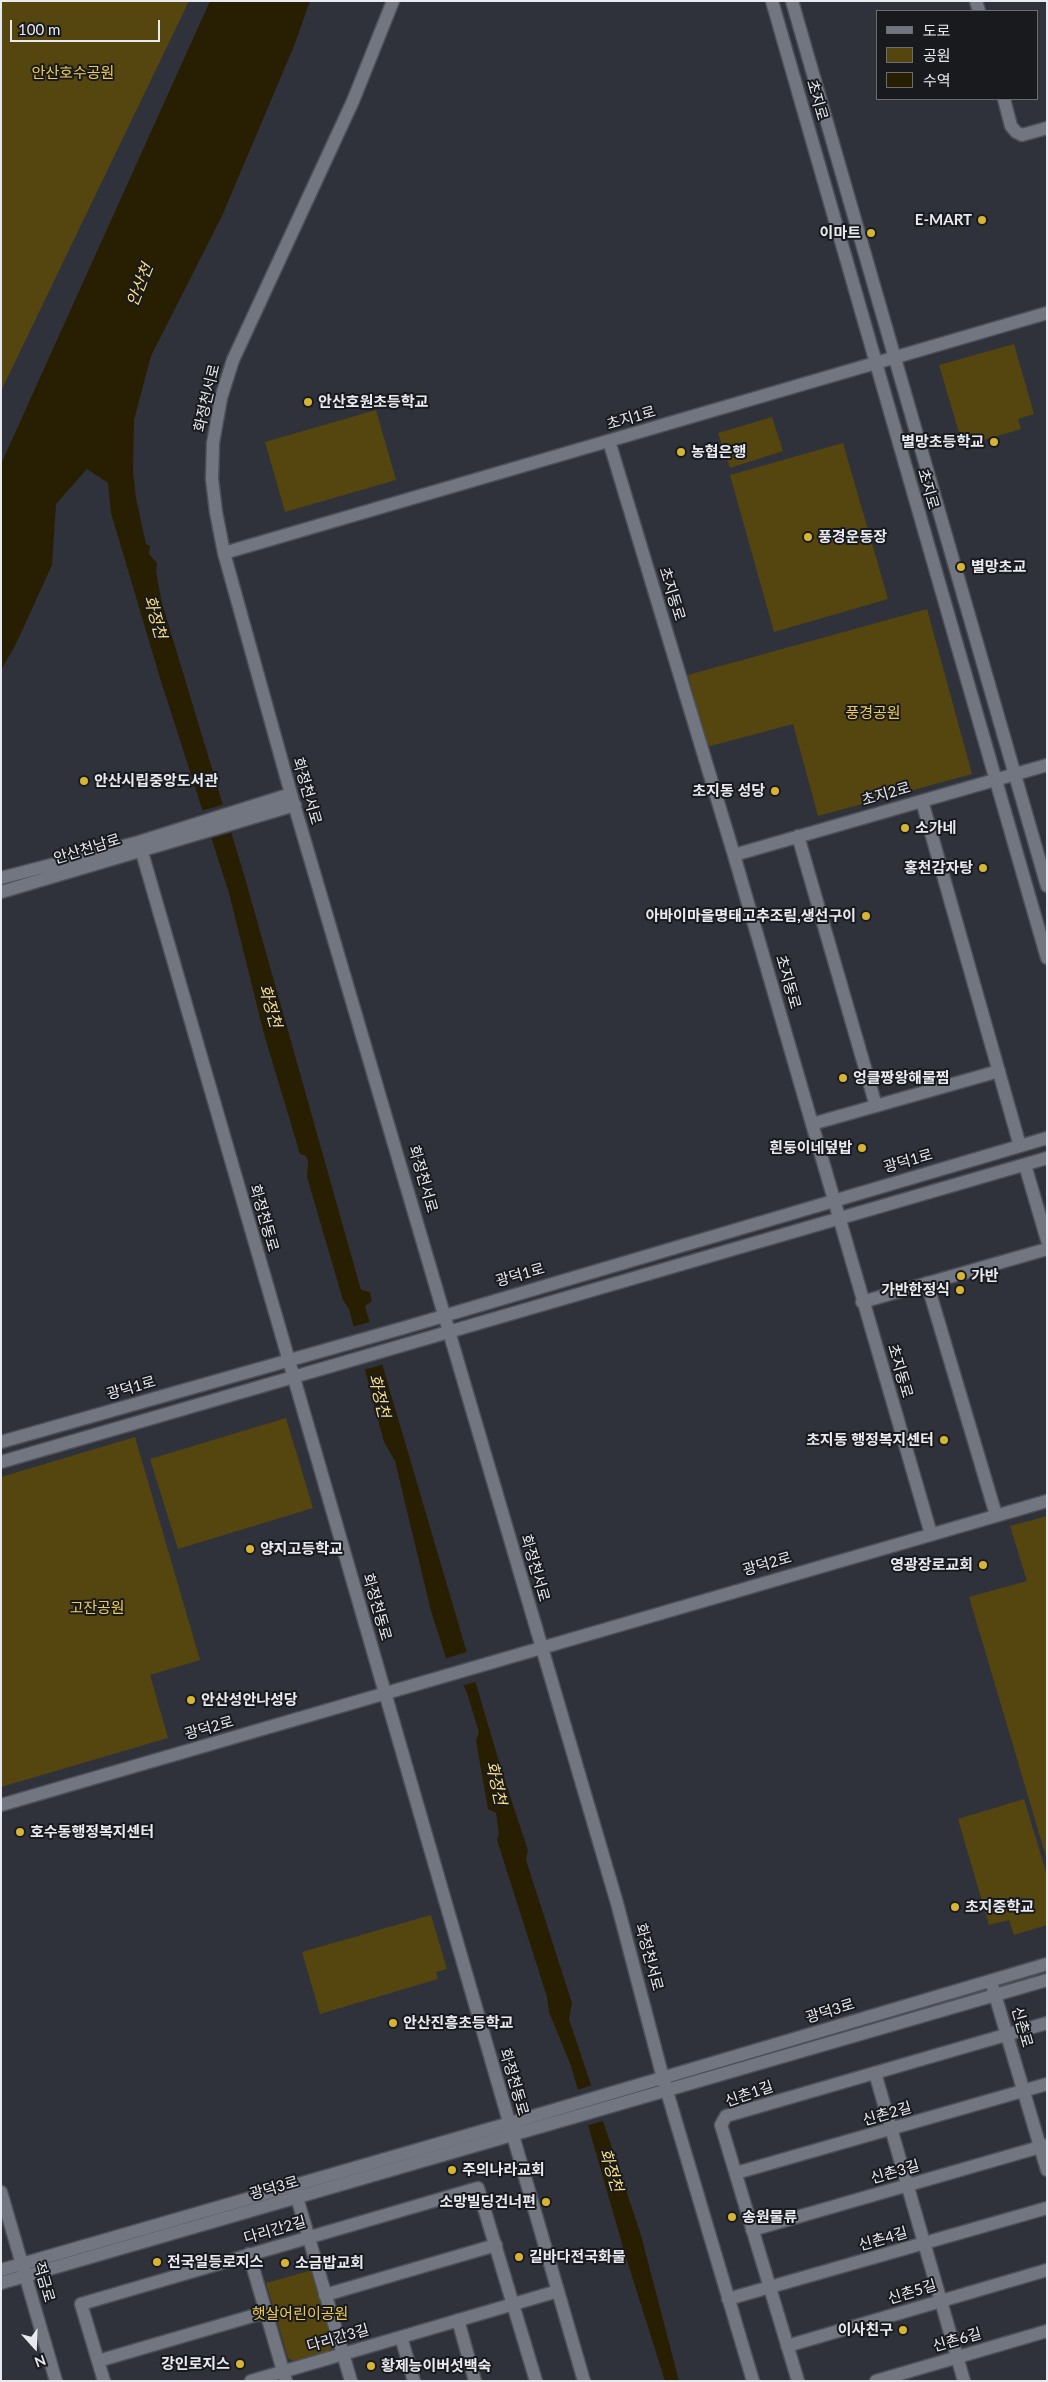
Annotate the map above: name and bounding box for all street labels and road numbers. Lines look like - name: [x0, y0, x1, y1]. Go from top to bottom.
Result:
- street label: 초지로: [803, 78, 831, 122]
- street label: 화정천서로: [190, 362, 224, 434]
- street label: 초지1로: [604, 402, 658, 434]
- street label: 초지로: [914, 467, 942, 511]
- street label: 초지동로: [655, 565, 689, 623]
- street label: 화정천서로: [289, 755, 325, 827]
- street label: 초지2로: [859, 778, 913, 810]
- street label: 안산천남로: [51, 830, 123, 868]
- street label: 초지동로: [772, 953, 804, 1011]
- street label: 화정천서로: [405, 1143, 441, 1215]
- street label: 광덕1로: [881, 1145, 935, 1177]
- street label: 화정천동로: [246, 1182, 282, 1254]
- street label: 광덕1로: [493, 1259, 547, 1291]
- street label: 초지동로: [884, 1342, 916, 1400]
- street label: 광덕1로: [104, 1372, 158, 1404]
- street label: 화정천서로: [517, 1532, 553, 1604]
- street label: 광덕2로: [740, 1548, 794, 1580]
- street label: 화정천동로: [359, 1571, 395, 1643]
- street label: 광덕2로: [182, 1712, 236, 1744]
- street label: 화정천서로: [631, 1921, 667, 1993]
- street label: 광덕3로: [803, 1995, 857, 2027]
- street label: 신촌로: [1008, 2005, 1036, 2049]
- street label: 화정천동로: [496, 2046, 532, 2118]
- street label: 신촌1길: [722, 2077, 776, 2111]
- street label: 신촌2길: [860, 2098, 914, 2130]
- street label: 신촌3길: [868, 2156, 922, 2188]
- street label: 광덕3로: [247, 2172, 301, 2204]
- street label: 다리간2길: [242, 2213, 308, 2247]
- street label: 신촌4길: [856, 2223, 910, 2255]
- street label: 적금로: [30, 2260, 58, 2304]
- street label: 신촌5길: [885, 2276, 939, 2308]
- street label: 다리간3길: [305, 2321, 371, 2355]
- street label: 신촌6길: [930, 2324, 984, 2356]

